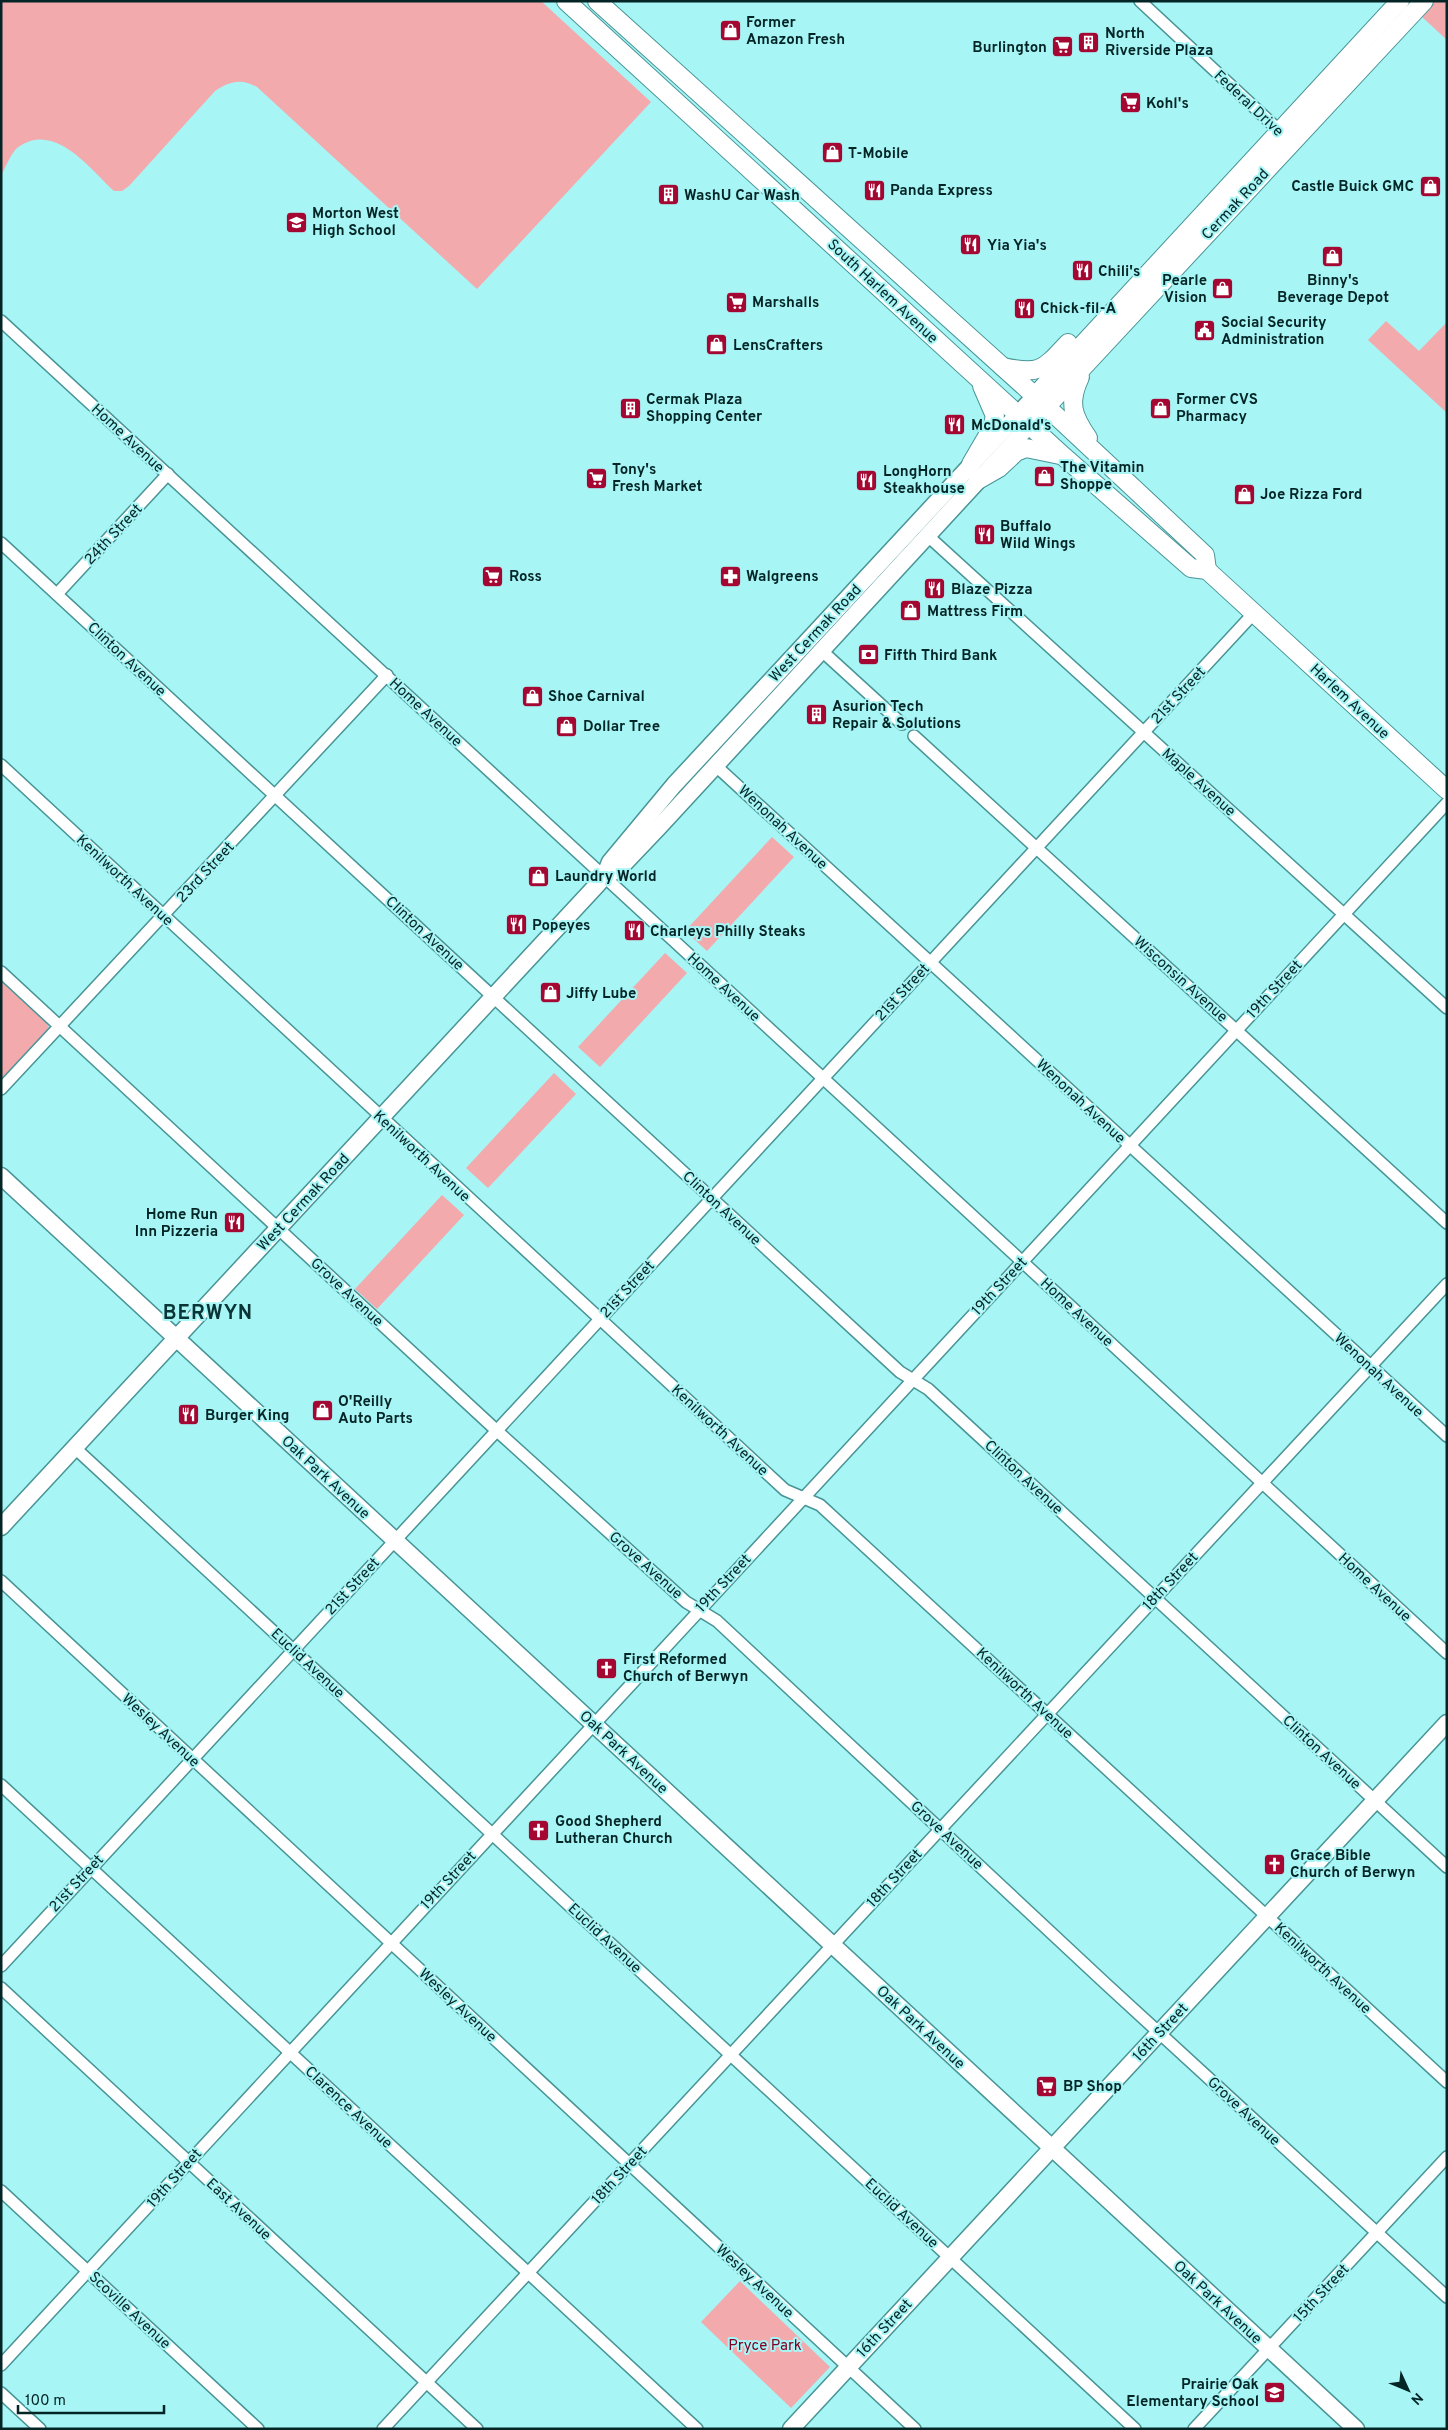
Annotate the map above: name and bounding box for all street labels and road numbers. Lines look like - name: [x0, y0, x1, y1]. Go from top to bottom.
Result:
- street label: Federal Drive: [1209, 67, 1287, 141]
- street label: Cermak Road: [1198, 165, 1274, 245]
- street label: South Harlem Avenue: [823, 236, 941, 348]
- street label: Home Avenue: [87, 400, 167, 478]
- street label: 24th Street: [81, 500, 147, 570]
- street label: West Cermak Road: [766, 581, 866, 687]
- street label: Clinton Avenue: [83, 619, 169, 701]
- street label: Harlem Avenue: [1305, 660, 1393, 744]
- street label: 21st Street: [1148, 663, 1211, 729]
- street label: Home Avenue: [385, 674, 465, 752]
- street label: Maple Avenue: [1157, 745, 1239, 821]
- street label: Wenonah Avenue: [733, 782, 831, 874]
- street label: Kenilworth Avenue: [72, 831, 176, 931]
- street label: 23rd Street: [173, 838, 239, 908]
- street label: Clinton Avenue: [381, 893, 467, 975]
- street label: Wisconsin Avenue: [1129, 933, 1231, 1027]
- street label: Home Avenue: [683, 949, 763, 1027]
- street label: 19th Street: [1243, 957, 1307, 1023]
- street label: 21st Street: [872, 960, 935, 1026]
- street label: Wenonah Avenue: [1031, 1056, 1129, 1148]
- street label: Kenilworth Avenue: [369, 1107, 473, 1207]
- street label: West Cermak Road: [254, 1150, 354, 1256]
- street label: Clinton Avenue: [678, 1168, 764, 1250]
- street label: Grove Avenue: [306, 1254, 386, 1332]
- street label: 19th Street: [968, 1254, 1032, 1320]
- street label: 21st Street: [597, 1257, 660, 1323]
- street label: Home Avenue: [1036, 1274, 1116, 1352]
- street label: Wenonah Avenue: [1329, 1330, 1427, 1422]
- street label: Kenilworth Avenue: [667, 1381, 771, 1481]
- street label: Oak Park Avenue: [277, 1432, 373, 1524]
- street label: Clinton Avenue: [980, 1437, 1066, 1519]
- street label: Grove Avenue: [604, 1528, 686, 1604]
- street label: 18th Street: [1139, 1549, 1203, 1615]
- street label: Home Avenue: [1334, 1549, 1414, 1627]
- street label: 19th Street: [692, 1551, 756, 1617]
- street label: 21st Street: [322, 1554, 385, 1620]
- street label: Euclid Avenue: [266, 1625, 348, 1703]
- street label: Kenilworth Avenue: [972, 1644, 1076, 1744]
- street label: Wesley Avenue: [117, 1690, 203, 1772]
- street label: Oak Park Avenue: [575, 1707, 671, 1799]
- street label: Clinton Avenue: [1278, 1712, 1364, 1794]
- street label: Grove Avenue: [906, 1797, 986, 1875]
- street label: 18th Street: [863, 1846, 927, 1912]
- street label: 19th Street: [417, 1848, 481, 1914]
- street label: 21st Street: [46, 1851, 109, 1917]
- street label: Euclid Avenue: [563, 1900, 645, 1978]
- street label: Kenilworth Avenue: [1270, 1919, 1374, 2019]
- street label: Wesley Avenue: [414, 1965, 500, 2047]
- street label: Oak Park Avenue: [872, 1982, 968, 2074]
- street label: 16th Street: [1129, 2000, 1193, 2066]
- street label: Clarence Avenue: [300, 2063, 396, 2154]
- street label: Grove Avenue: [1203, 2073, 1283, 2151]
- street label: 18th Street: [588, 2143, 652, 2209]
- street label: 19th Street: [144, 2145, 207, 2213]
- street label: East Avenue: [201, 2175, 275, 2245]
- street label: Euclid Avenue: [860, 2175, 942, 2253]
- street label: Wesley Avenue: [711, 2241, 797, 2323]
- street label: Oak Park Avenue: [1169, 2257, 1265, 2349]
- street label: 15th Street: [1290, 2261, 1354, 2327]
- street label: Scoville Avenue: [84, 2268, 174, 2354]
- street label: 16th Street: [853, 2296, 917, 2362]

